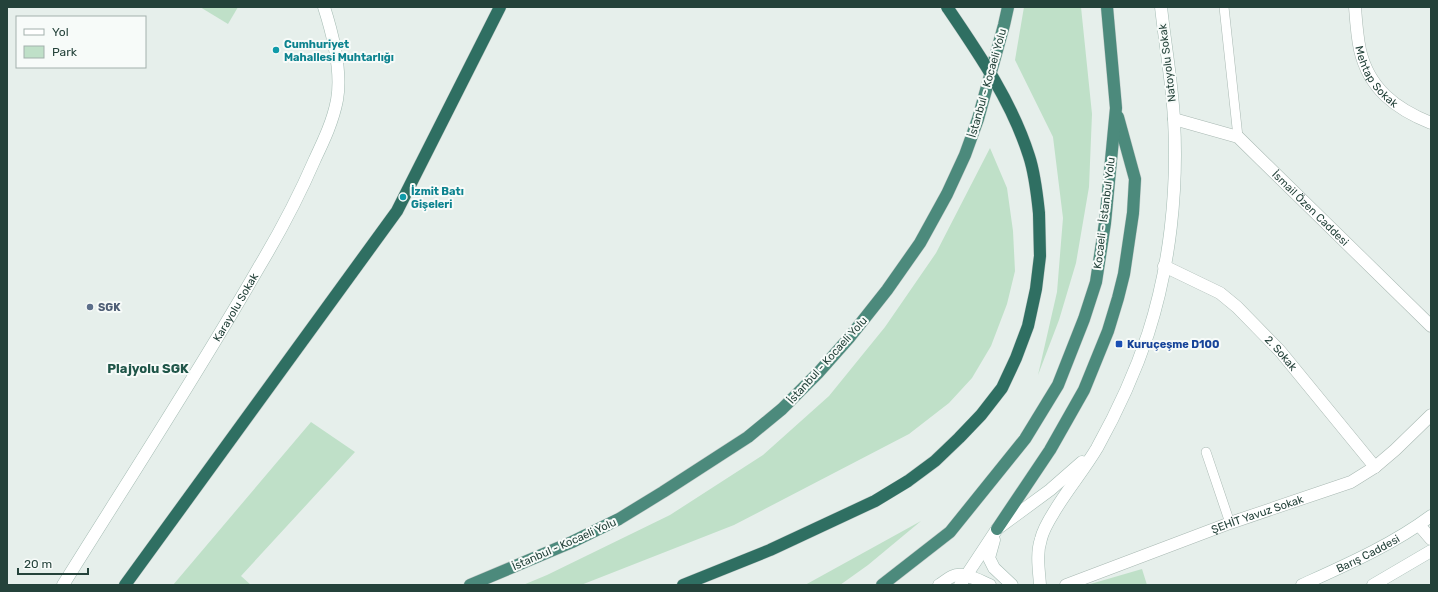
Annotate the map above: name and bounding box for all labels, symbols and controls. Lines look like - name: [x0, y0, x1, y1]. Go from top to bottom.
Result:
- legend: [16, 16, 146, 68]
- street label: Natoyolu Sokak: [1156, 23, 1179, 103]
- text: Yol: [52, 25, 69, 39]
- street label: İstanbul - Kocaeli Yolu: [965, 27, 1009, 139]
- place label: Cumhuriyet Mahallesi Muhtarlığı: [284, 38, 394, 64]
- text: Park: [52, 45, 78, 59]
- marker: Cumhuriyet Mahallesi Muhtarlığı: [271, 45, 281, 55]
- street label: Mehtap Sokak: [1352, 45, 1401, 111]
- street label: Kocaeli - İstanbul Yolu: [1090, 156, 1118, 270]
- street label: İsmail Özen Caddesi: [1269, 167, 1351, 249]
- place label: İzmit Batı Gişeleri: [411, 185, 464, 211]
- marker: İzmit Batı Gişeleri: [398, 192, 408, 202]
- street label: Karayolu Sokak: [211, 271, 261, 344]
- place label: SGK: [98, 301, 121, 314]
- marker: SGK: [85, 302, 95, 312]
- street label: İstanbul - Kocaeli Yolu: [784, 313, 870, 407]
- street label: 2. Sokak: [1262, 333, 1300, 374]
- place label: Kuruçeşme D100: [1127, 338, 1220, 351]
- marker: Kuruçeşme D100: [1114, 339, 1124, 349]
- district label: Plajyolu SGK: [107, 361, 189, 376]
- street label: ŞEHİT Yavuz Sokak: [1210, 493, 1305, 536]
- street label: İstanbul - Kocaeli Yolu: [510, 515, 618, 573]
- street label: Barış Caddesi: [1334, 532, 1402, 576]
- scale bar: [18, 550, 88, 576]
- text: 20 m: [24, 557, 52, 571]

